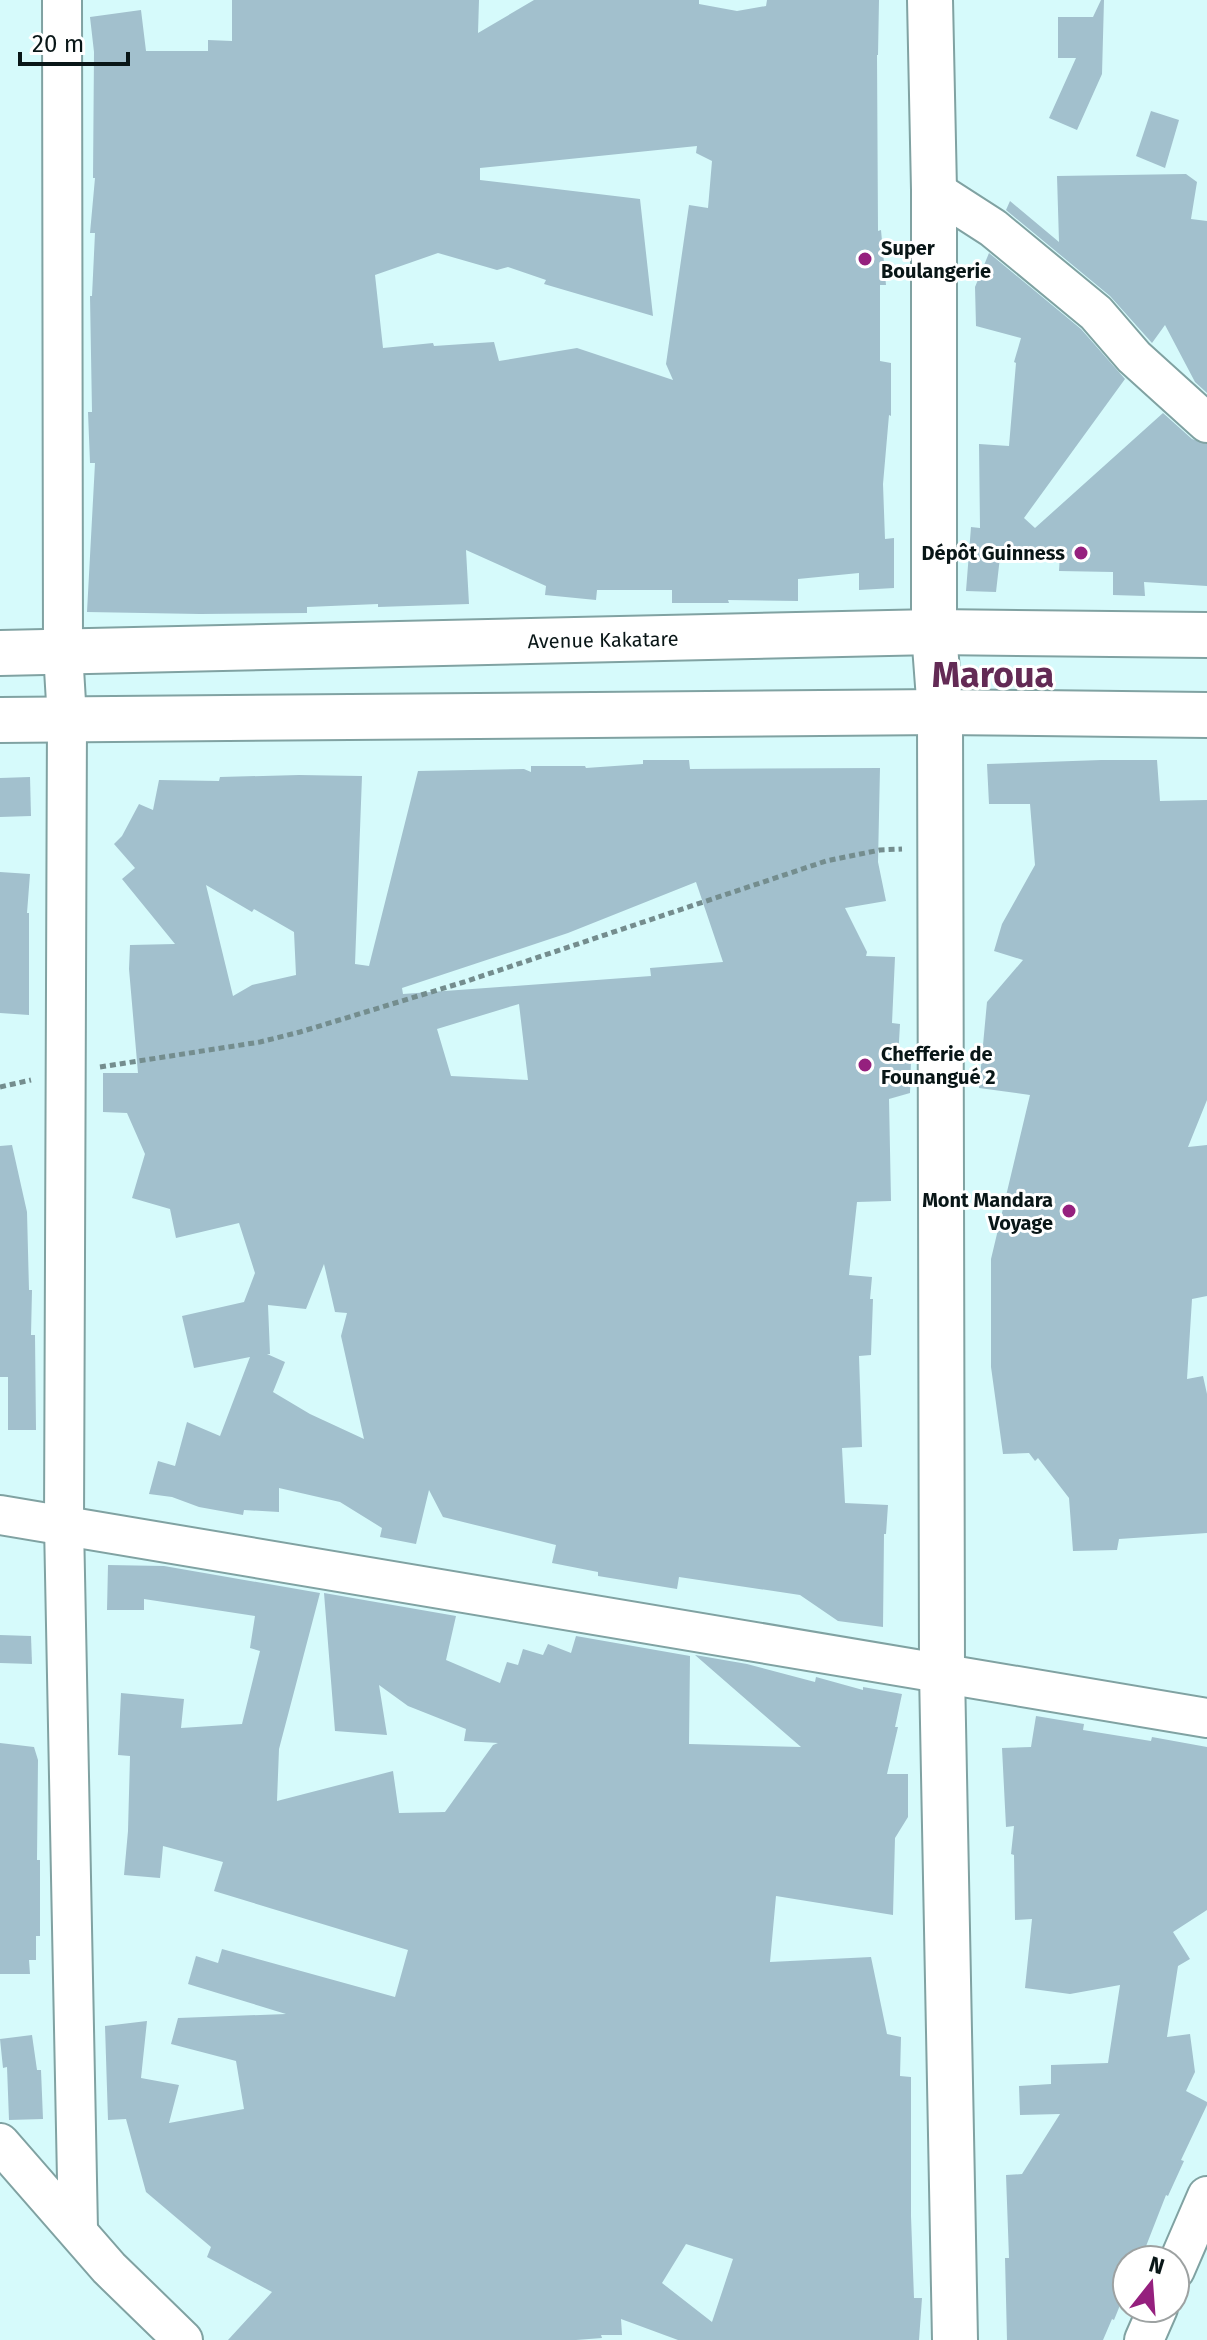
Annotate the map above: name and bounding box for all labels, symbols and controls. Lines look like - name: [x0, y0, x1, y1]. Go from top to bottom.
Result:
- scale bar: [20, 16, 128, 66]
- text: 20 m: [32, 30, 84, 58]
- place label: Super Boulangerie: [881, 236, 991, 283]
- marker: Super Boulangerie: [856, 250, 874, 268]
- place label: Dépôt Guinness: [922, 541, 1065, 565]
- marker: Dépôt Guinness: [1072, 544, 1090, 562]
- street label: Avenue Kakatare: [527, 627, 679, 653]
- district label: Maroua: [932, 653, 1054, 697]
- place label: Chefferie de Founangué 2: [881, 1042, 996, 1089]
- marker: Chefferie de Founangué 2: [856, 1056, 874, 1074]
- place label: Mont Mandara Voyage: [922, 1188, 1053, 1235]
- marker: Mont Mandara Voyage: [1060, 1202, 1078, 1220]
- north arrow: [1111, 2244, 1191, 2324]
- text: N: [1146, 2250, 1168, 2280]

